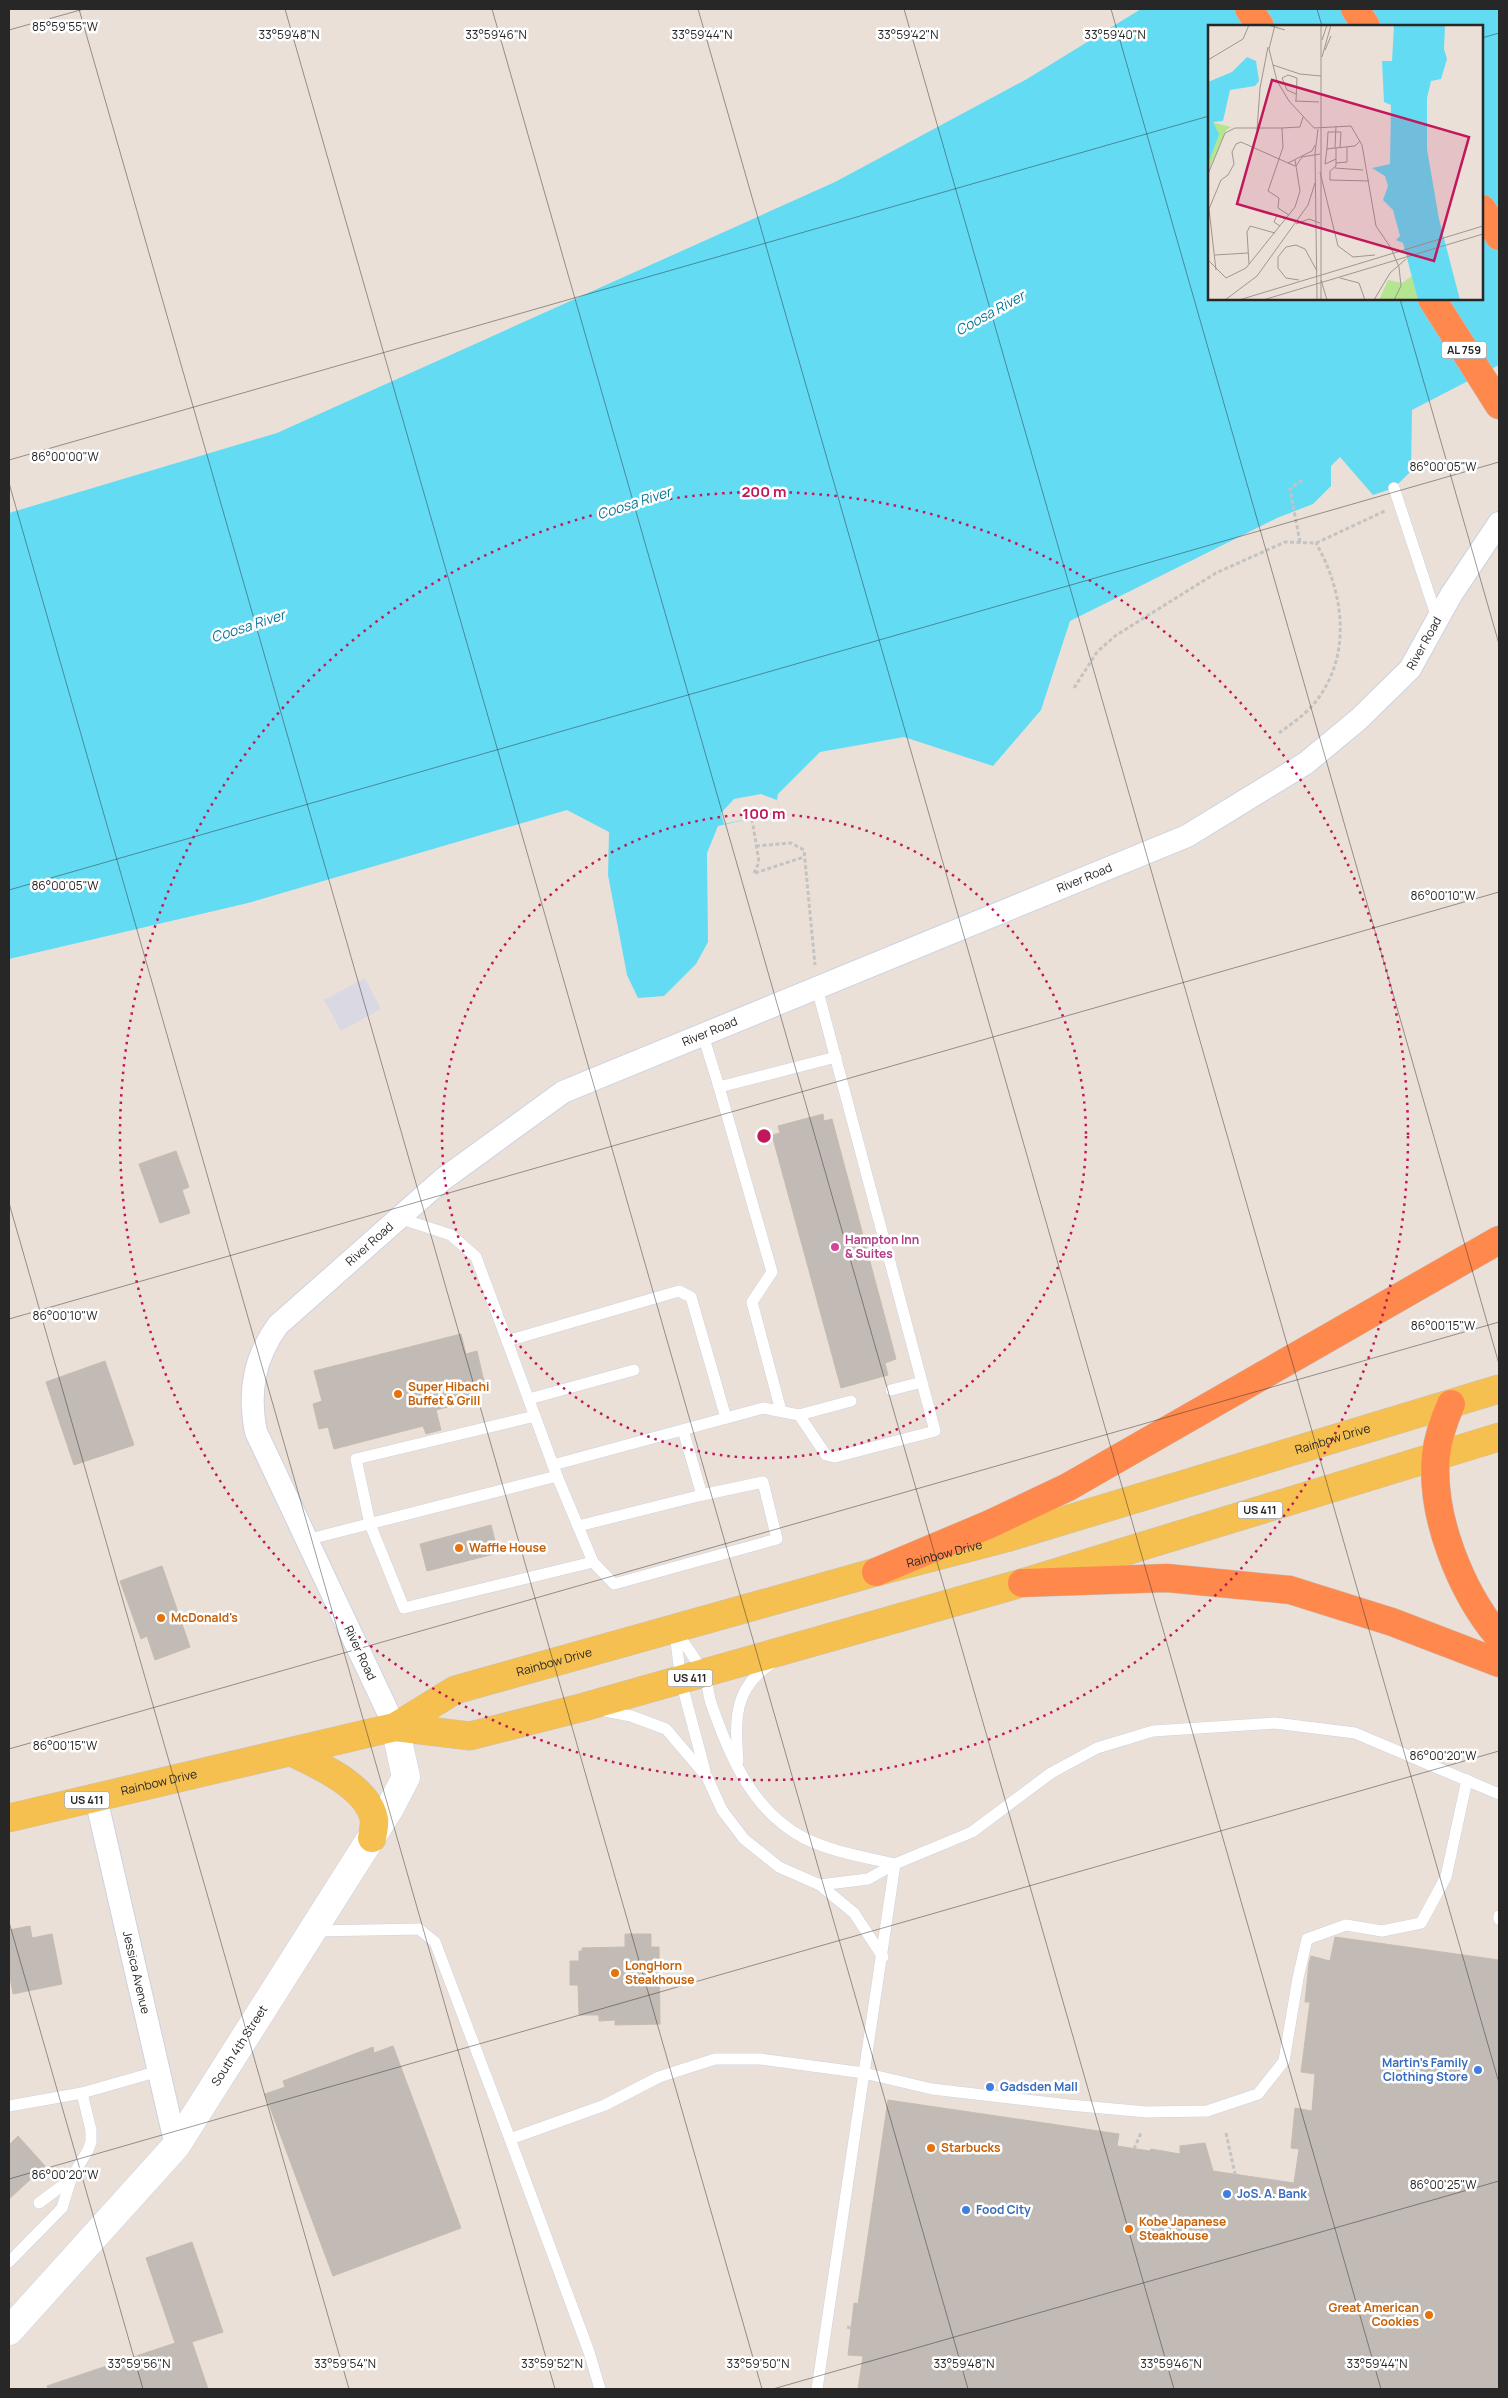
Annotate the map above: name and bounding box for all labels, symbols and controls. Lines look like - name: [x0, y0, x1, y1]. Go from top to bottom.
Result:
- text: 85°59'55"W: [32, 18, 99, 35]
- inset map: [1208, 25, 1483, 300]
- text: 33°59'48"N: [258, 26, 320, 43]
- text: 33°59'46"N: [465, 26, 527, 43]
- text: 33°59'44"N: [672, 26, 733, 43]
- text: 33°59'42"N: [877, 26, 939, 43]
- text: 33°59'40"N: [1084, 26, 1146, 43]
- water label: Coosa River: [952, 285, 1030, 339]
- road number: AL 759: [1442, 342, 1486, 358]
- text: 86°00'00"W: [31, 448, 100, 465]
- text: 86°00'05"W: [1409, 458, 1477, 475]
- water label: Coosa River: [594, 481, 675, 523]
- text: 200 m: [741, 481, 787, 502]
- water label: Coosa River: [208, 604, 289, 646]
- street label: River Road: [1402, 613, 1445, 673]
- text: 100 m: [743, 803, 785, 824]
- street label: River Road: [1054, 859, 1115, 897]
- text: 86°00'05"W: [31, 877, 99, 894]
- text: 86°00'10"W: [1411, 887, 1476, 904]
- street label: River Road: [679, 1012, 740, 1050]
- centre of rings: [755, 1127, 773, 1145]
- street label: River Road: [342, 1218, 397, 1269]
- place label: Hampton Inn & Suites: [845, 1231, 919, 1262]
- marker: Hampton Inn & Suites: [829, 1241, 841, 1253]
- text: 86°00'10"W: [33, 1307, 98, 1324]
- text: 86°00'15"W: [1411, 1317, 1476, 1334]
- place label: Super Hibachi Buffet & Grill: [408, 1378, 489, 1409]
- marker: Super Hibachi Buffet & Grill: [392, 1388, 404, 1400]
- street label: Rainbow Drive: [1293, 1419, 1372, 1458]
- road number: US 411: [1238, 1502, 1282, 1518]
- street label: Rainbow Drive: [904, 1536, 984, 1572]
- place label: Waffle House: [469, 1539, 546, 1556]
- marker: Waffle House: [453, 1542, 465, 1554]
- place label: McDonald's: [171, 1609, 238, 1626]
- marker: McDonald's: [155, 1612, 167, 1624]
- street label: River Road: [340, 1623, 380, 1683]
- street label: Rainbow Drive: [514, 1643, 594, 1680]
- road number: US 411: [668, 1670, 712, 1686]
- text: 86°00'15"W: [33, 1737, 98, 1754]
- text: 86°00'20"W: [1409, 1747, 1477, 1764]
- street label: Rainbow Drive: [119, 1765, 199, 1799]
- road number: US 411: [64, 1792, 110, 1808]
- street label: Jessica Avenue: [119, 1929, 154, 2016]
- place label: LongHorn Steakhouse: [625, 1957, 694, 1988]
- marker: LongHorn Steakhouse: [609, 1967, 621, 1979]
- street label: South 4th Street: [207, 2002, 271, 2089]
- place label: Martin's Family Clothing Store: [1382, 2054, 1468, 2085]
- marker: Martin's Family Clothing Store: [1472, 2064, 1484, 2076]
- place label: Gadsden Mall: [1000, 2078, 1078, 2095]
- marker: Gadsden Mall: [984, 2081, 996, 2093]
- place label: Starbucks: [941, 2139, 1001, 2156]
- marker: Starbucks: [925, 2142, 937, 2154]
- text: 86°00'20"W: [31, 2166, 99, 2183]
- text: 86°00'25"W: [1410, 2176, 1477, 2193]
- place label: JoS. A. Bank: [1237, 2185, 1307, 2202]
- marker: JoS. A. Bank: [1221, 2188, 1233, 2200]
- place label: Food City: [976, 2201, 1031, 2218]
- marker: Food City: [960, 2204, 972, 2216]
- place label: Kobe Japanese Steakhouse: [1139, 2213, 1226, 2244]
- marker: Kobe Japanese Steakhouse: [1123, 2223, 1135, 2235]
- place label: Great American Cookies: [1329, 2299, 1419, 2330]
- marker: Great American Cookies: [1423, 2309, 1435, 2321]
- text: 33°59'56"N: [108, 2355, 170, 2372]
- text: 33°59'54"N: [314, 2355, 376, 2372]
- text: 33°59'52"N: [521, 2355, 583, 2372]
- text: 33°59'50"N: [727, 2355, 789, 2372]
- text: 33°59'48"N: [933, 2355, 995, 2372]
- text: 33°59'46"N: [1140, 2355, 1202, 2372]
- text: 33°59'44"N: [1347, 2355, 1408, 2372]

